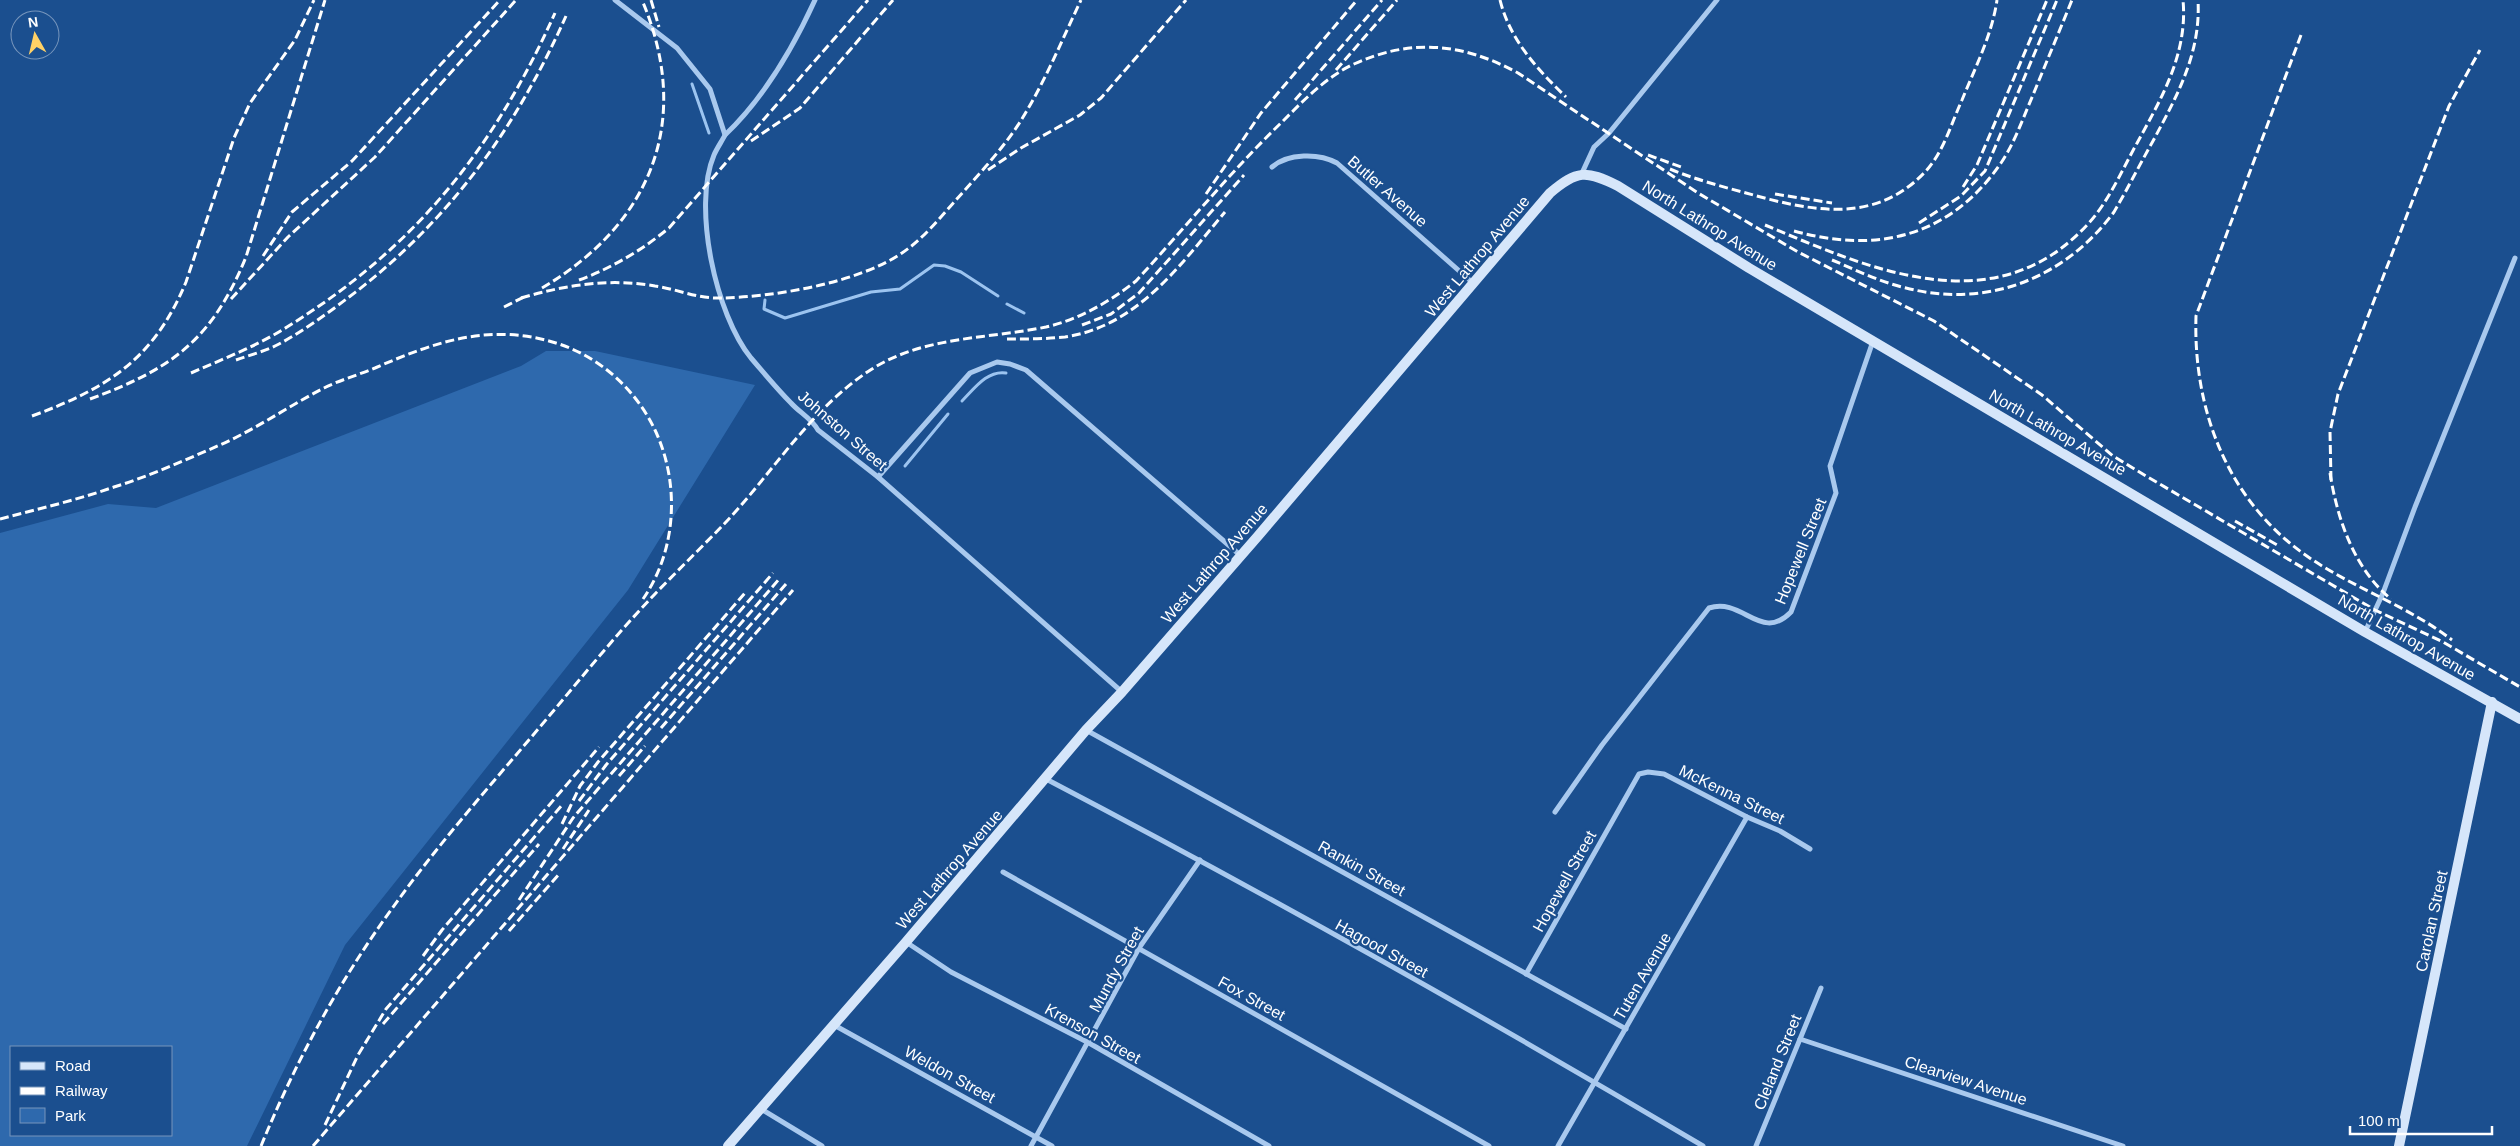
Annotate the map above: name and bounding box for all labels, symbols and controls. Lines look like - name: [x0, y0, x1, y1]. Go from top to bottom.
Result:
- north arrow: [10, 10, 60, 60]
- text: N: [27, 13, 39, 31]
- street label: Butler Avenue: [1345, 152, 1431, 230]
- street label: North Lathrop Avenue: [1639, 177, 1780, 274]
- street label: West Lathrop Avenue: [1422, 192, 1533, 320]
- street label: North Lathrop Avenue: [1986, 386, 2129, 479]
- street label: Johnston Street: [795, 387, 891, 474]
- street label: Hopewell Street: [1771, 495, 1830, 607]
- street label: West Lathrop Avenue: [1158, 500, 1271, 626]
- street label: North Lathrop Avenue: [2335, 591, 2478, 684]
- street label: McKenna Street: [1676, 762, 1788, 827]
- street label: West Lathrop Avenue: [893, 806, 1006, 932]
- street label: Hopewell Street: [1530, 827, 1600, 935]
- street label: Rankin Street: [1315, 838, 1409, 900]
- street label: Carolan Street: [2412, 868, 2451, 973]
- street label: Hagood Street: [1333, 916, 1431, 981]
- street label: Mundy Street: [1086, 923, 1147, 1015]
- street label: Tuten Avenue: [1611, 930, 1674, 1023]
- street label: Fox Street: [1215, 973, 1289, 1024]
- street label: Krenson Street: [1042, 1000, 1144, 1067]
- street label: Cleland Street: [1751, 1011, 1805, 1112]
- street label: Weldon Street: [901, 1042, 999, 1107]
- legend: [10, 1046, 172, 1136]
- street label: Clearview Avenue: [1902, 1053, 2029, 1108]
- text: Road: [55, 1057, 91, 1074]
- text: Railway: [55, 1082, 108, 1099]
- scale bar: [2350, 1104, 2492, 1136]
- text: Park: [55, 1107, 86, 1124]
- text: 100 m: [2358, 1112, 2400, 1129]

